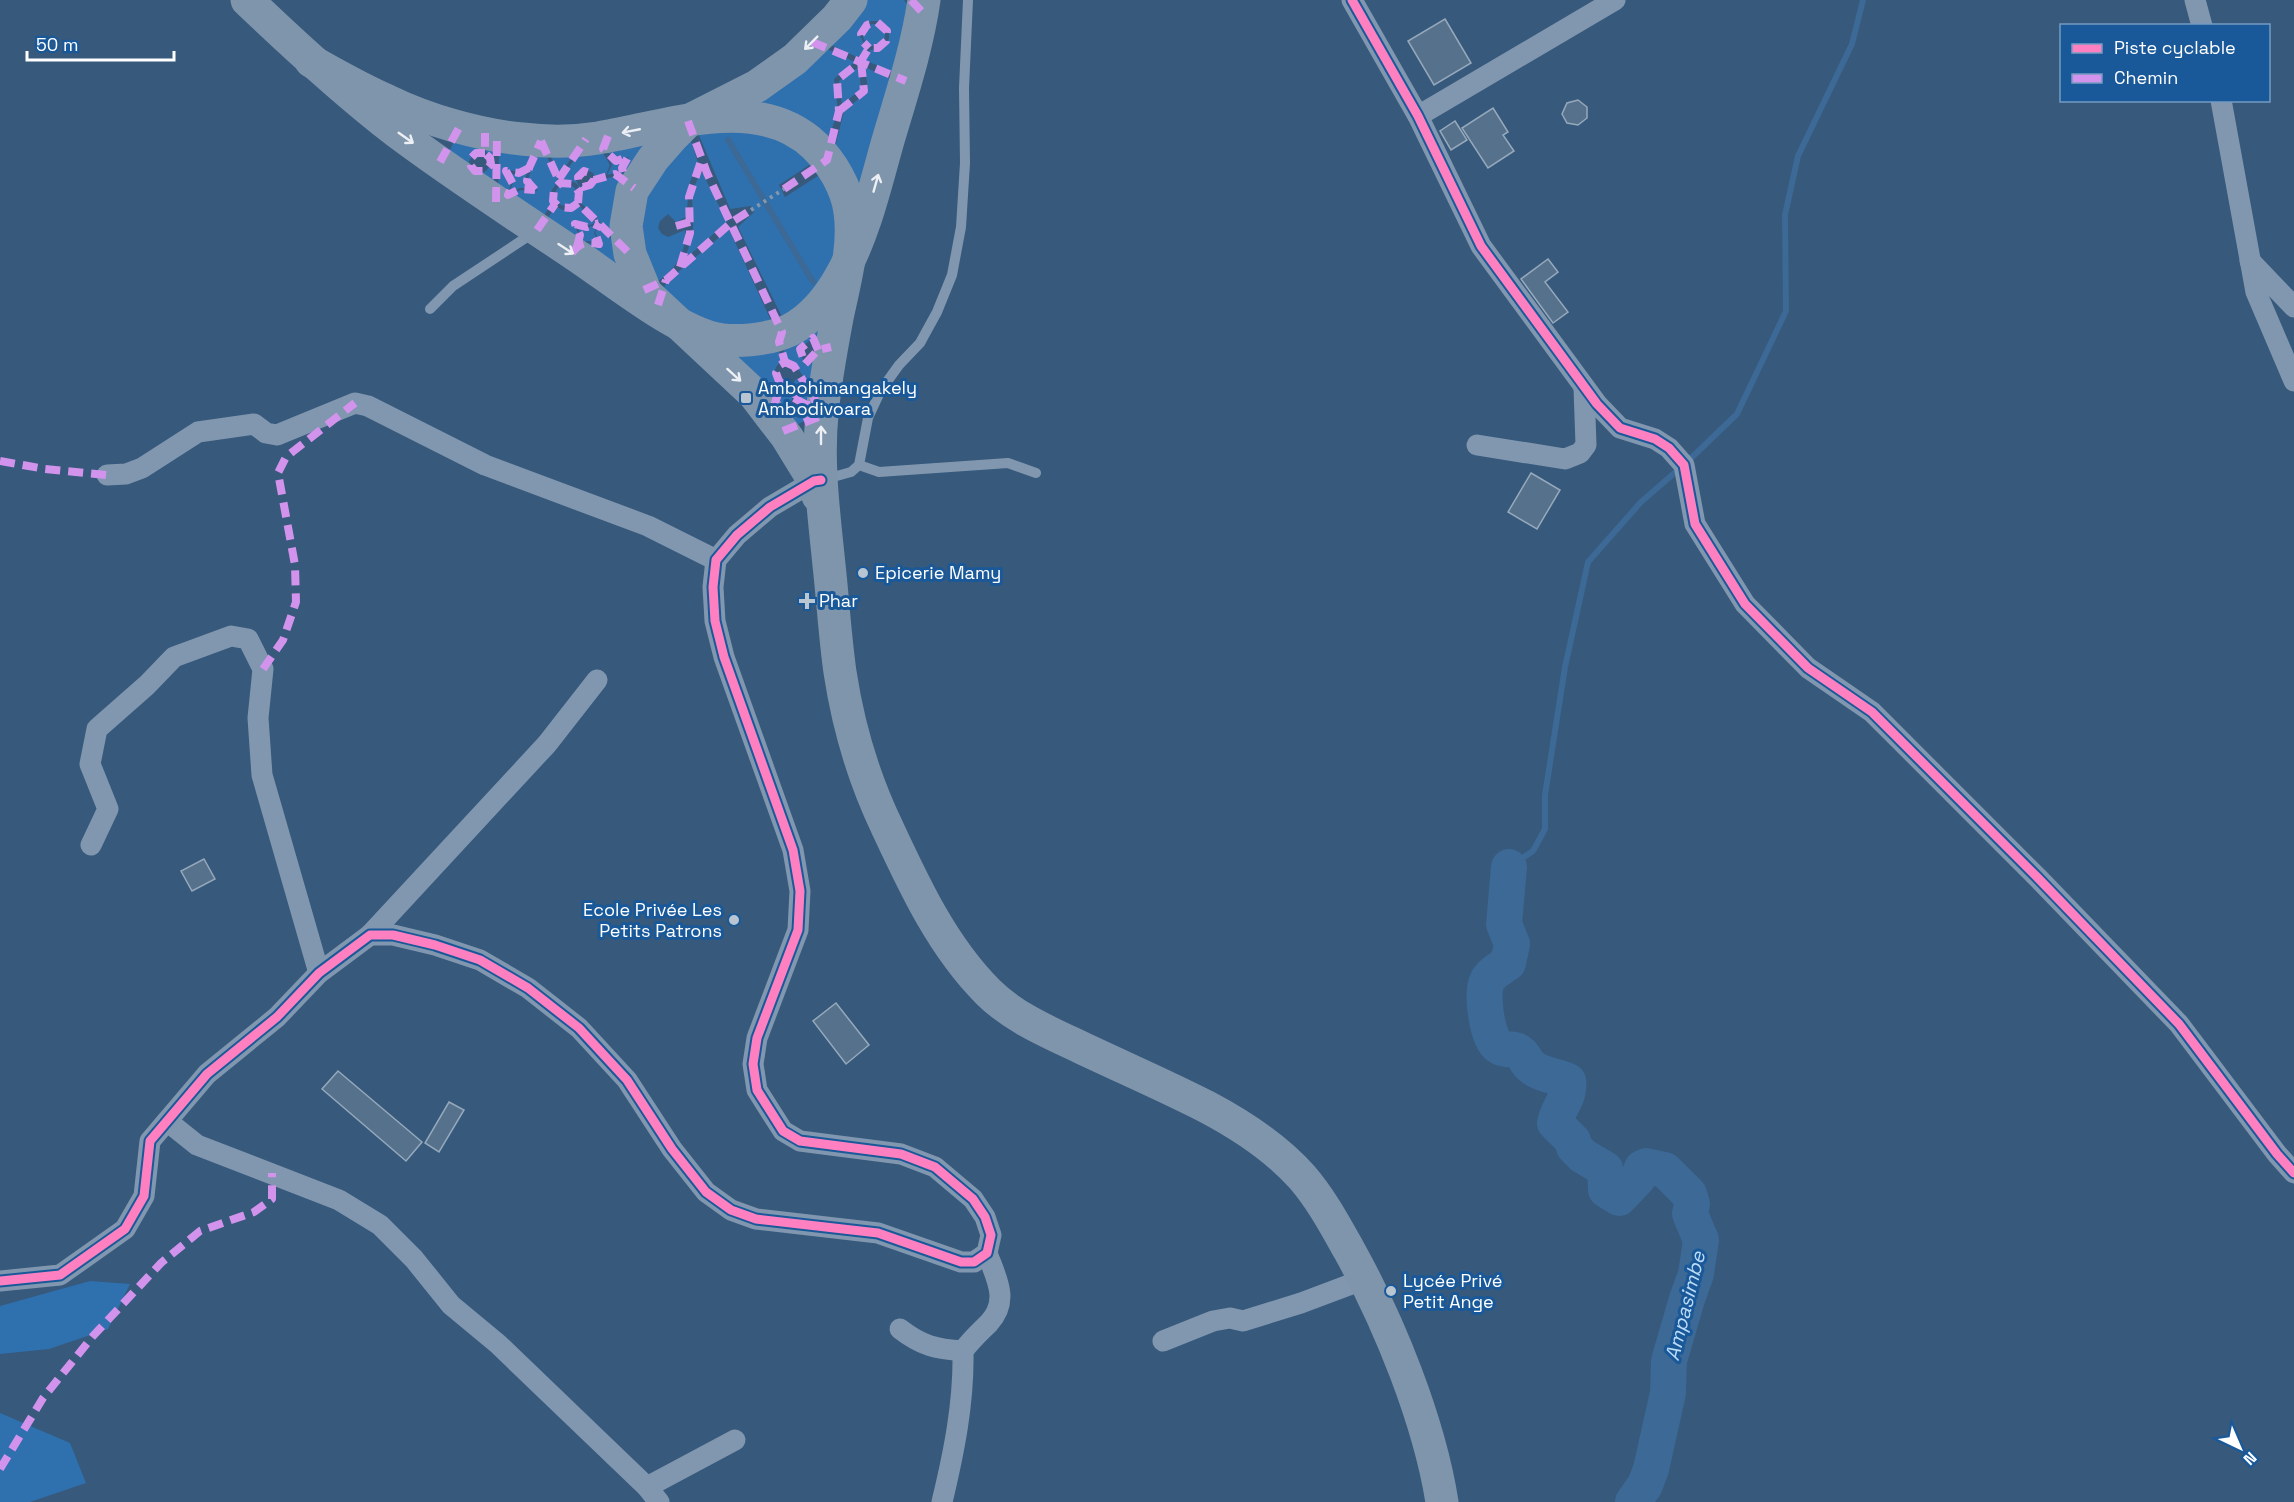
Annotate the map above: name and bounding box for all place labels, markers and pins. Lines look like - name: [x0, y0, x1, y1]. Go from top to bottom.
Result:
- place label: Ambohimangakely Ambodivoara: [758, 376, 917, 420]
- marker: Ambohimangakely Ambodivoara: [739, 391, 753, 405]
- place label: Epicerie Mamy: [875, 561, 1001, 584]
- marker: Epicerie Mamy: [856, 566, 870, 580]
- place label: Phar: [819, 589, 858, 612]
- marker: Phar: [800, 594, 814, 608]
- place label: Ecole Privée Les Petits Patrons: [583, 898, 722, 942]
- marker: Ecole Privée Les Petits Patrons: [727, 913, 741, 927]
- place label: Lycée Privé Petit Ange: [1403, 1269, 1502, 1313]
- marker: Lycée Privé Petit Ange: [1384, 1284, 1398, 1298]

